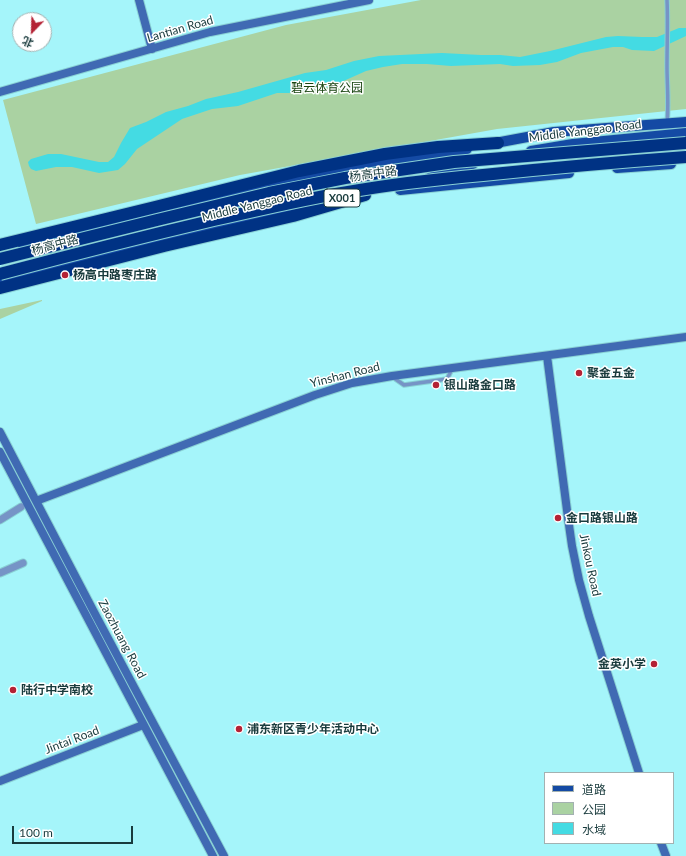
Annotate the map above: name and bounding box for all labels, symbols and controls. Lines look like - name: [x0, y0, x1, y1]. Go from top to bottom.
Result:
- north arrow: [12, 12, 52, 52]
- street label: Lantian Road: [145, 13, 215, 45]
- text: 北: [20, 34, 35, 51]
- park label: 碧云体育公园: [291, 81, 363, 95]
- street label: Middle Yanggao Road: [528, 117, 642, 145]
- street label: 杨高中路: [348, 164, 398, 184]
- street label: Middle Yanggao Road: [200, 183, 314, 225]
- road number: X001: [324, 189, 360, 207]
- street label: 杨高中路: [30, 232, 80, 258]
- place label: 杨高中路枣庄路: [73, 268, 157, 282]
- marker: 杨高中路枣庄路: [60, 270, 70, 280]
- street label: Yinshan Road: [309, 359, 381, 391]
- place label: 聚金五金: [587, 366, 635, 380]
- marker: 聚金五金: [574, 368, 584, 378]
- place label: 银山路金口路: [444, 378, 516, 392]
- marker: 银山路金口路: [431, 380, 441, 390]
- place label: 金口路银山路: [566, 511, 638, 525]
- marker: 金口路银山路: [553, 513, 563, 523]
- street label: Jinkou Road: [576, 532, 604, 598]
- street label: Zaozhuang Road: [95, 597, 149, 681]
- place label: 金英小学: [598, 657, 646, 671]
- marker: 金英小学: [649, 659, 659, 669]
- place label: 陆行中学南校: [21, 683, 93, 697]
- marker: 陆行中学南校: [8, 685, 18, 695]
- place label: 浦东新区青少年活动中心: [247, 722, 379, 736]
- street label: Jintai Road: [43, 723, 101, 757]
- marker: 浦东新区青少年活动中心: [234, 724, 244, 734]
- legend: [544, 772, 674, 844]
- text: 道路: [582, 782, 606, 797]
- text: 公园: [582, 802, 606, 817]
- scale bar: [14, 818, 135, 844]
- text: 水域: [582, 822, 606, 837]
- text: 100 m: [19, 825, 53, 840]

